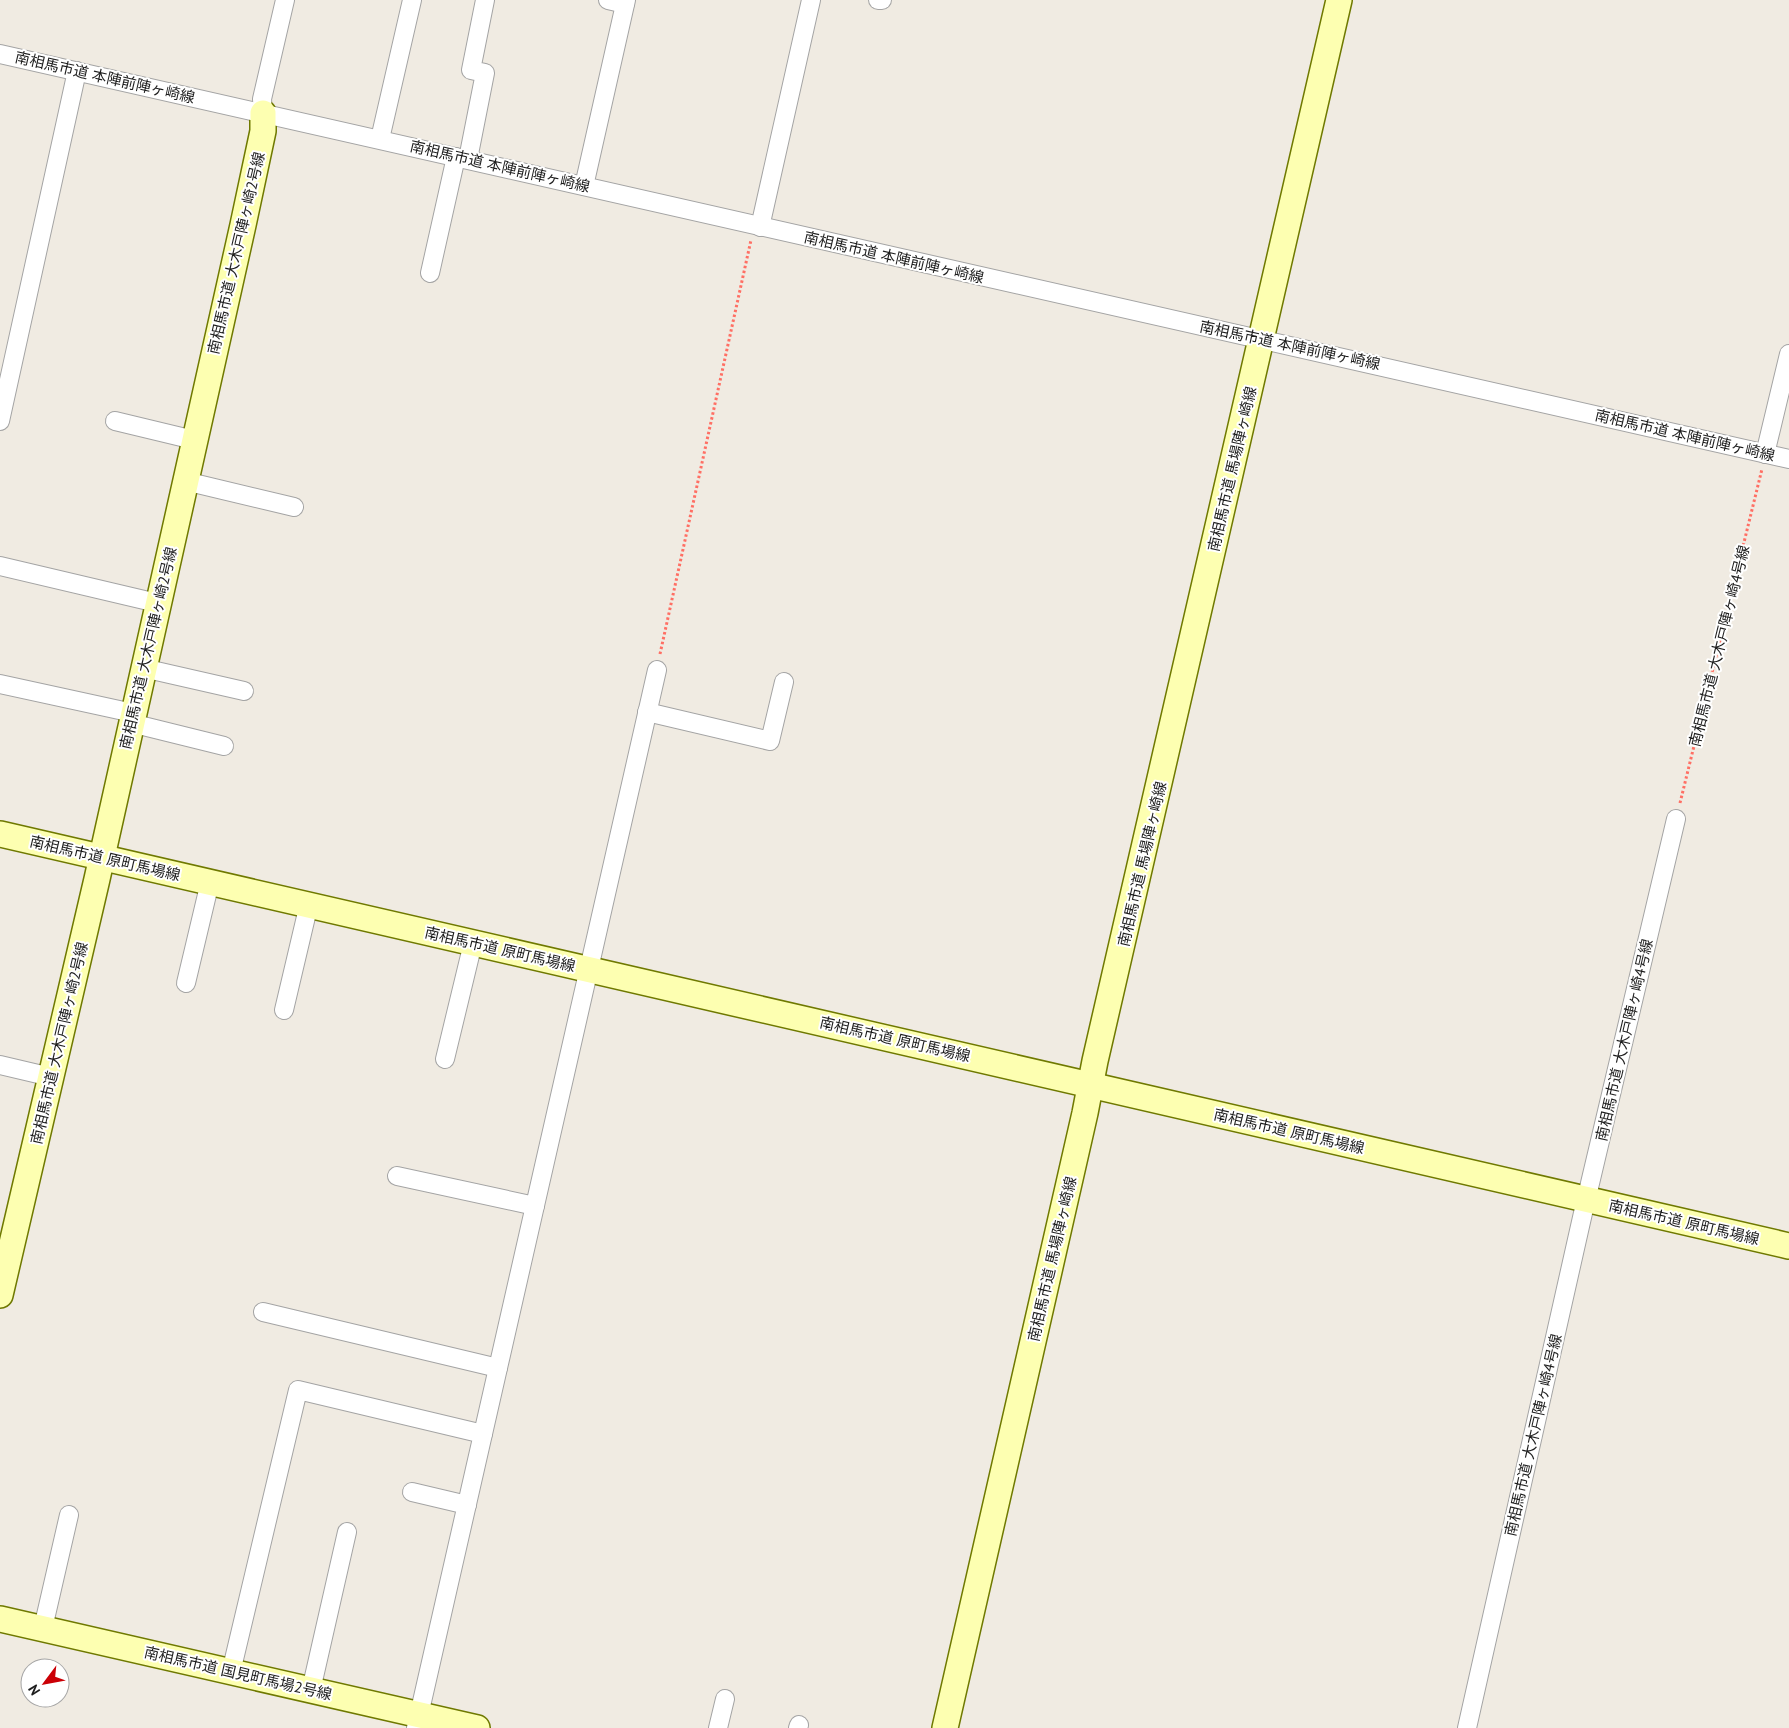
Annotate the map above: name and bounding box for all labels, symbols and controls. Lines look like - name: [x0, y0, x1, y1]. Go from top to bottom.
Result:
- street label: 南相馬市道 本陣前陣ヶ崎線: [13, 47, 197, 107]
- street label: 南相馬市道 本陣前陣ヶ崎線: [408, 136, 592, 196]
- street label: 南相馬市道 大木戸陣ヶ崎2号線: [203, 150, 269, 356]
- street label: 南相馬市道 本陣前陣ヶ崎線: [802, 227, 986, 287]
- street label: 南相馬市道 本陣前陣ヶ崎線: [1198, 317, 1382, 373]
- street label: 南相馬市道 馬場陣ヶ崎線: [1204, 385, 1260, 553]
- street label: 南相馬市道 本陣前陣ヶ崎線: [1593, 405, 1777, 465]
- street label: 南相馬市道 大木戸陣ヶ崎4号線: [1685, 543, 1753, 749]
- street label: 南相馬市道 大木戸陣ヶ崎2号線: [115, 545, 181, 751]
- street label: 南相馬市道 馬場陣ヶ崎線: [1114, 780, 1170, 948]
- street label: 南相馬市道 原町馬場線: [28, 831, 182, 885]
- street label: 南相馬市道 原町馬場線: [423, 922, 577, 976]
- street label: 南相馬市道 大木戸陣ヶ崎4号線: [1591, 937, 1657, 1143]
- street label: 南相馬市道 大木戸陣ヶ崎2号線: [26, 940, 92, 1146]
- street label: 南相馬市道 原町馬場線: [818, 1012, 972, 1066]
- street label: 南相馬市道 原町馬場線: [1212, 1104, 1366, 1158]
- street label: 南相馬市道 馬場陣ヶ崎線: [1024, 1175, 1080, 1343]
- street label: 南相馬市道 原町馬場線: [1607, 1195, 1761, 1249]
- street label: 南相馬市道 大木戸陣ヶ崎4号線: [1500, 1332, 1566, 1538]
- street label: 南相馬市道 国見町馬場2号線: [142, 1642, 334, 1704]
- north arrow: [20, 1658, 70, 1708]
- text: N: [24, 1681, 44, 1699]

